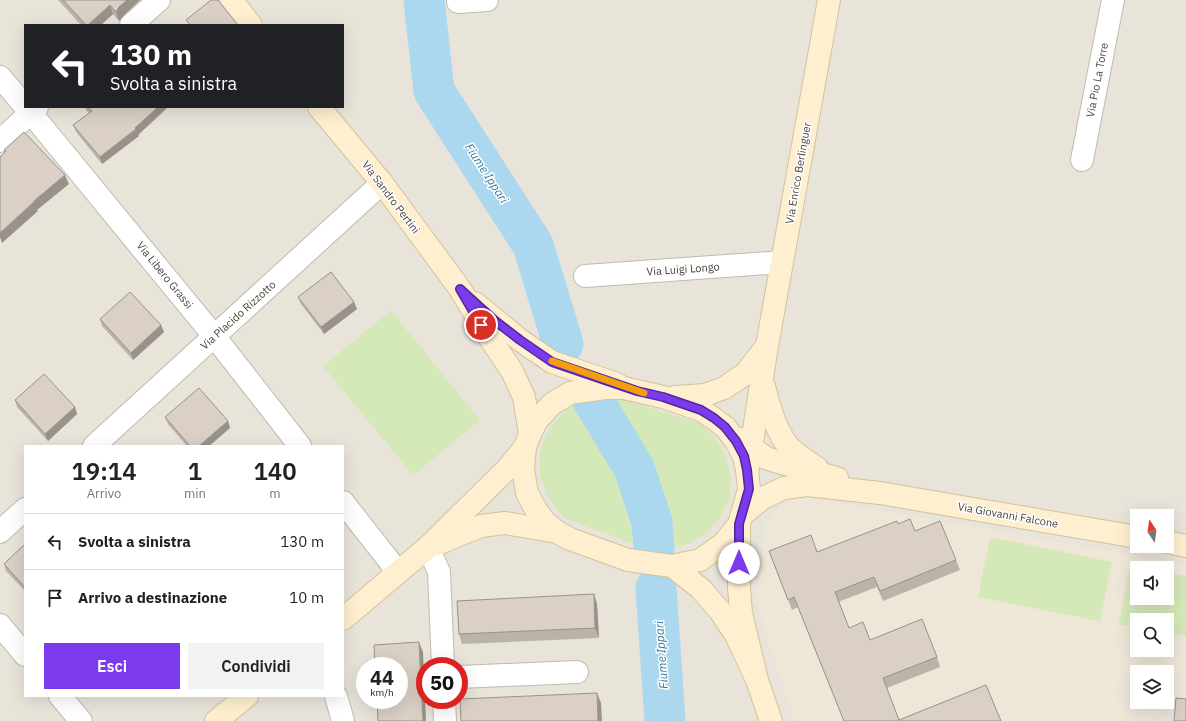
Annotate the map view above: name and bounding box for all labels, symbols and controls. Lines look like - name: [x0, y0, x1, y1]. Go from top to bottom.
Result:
- text: 130 m: [110, 36, 192, 73]
- icon: left: [44, 40, 96, 92]
- street label: Via Pio La Torre: [1083, 41, 1111, 119]
- text: Svolta a sinistra: [110, 72, 237, 95]
- street label: Via Enrico Berlinguer: [782, 121, 814, 225]
- water label: Fiume Ippari: [462, 140, 512, 206]
- street label: Via Sandro Pertini: [359, 158, 423, 236]
- street label: Via Libero Grassi: [134, 239, 196, 311]
- street label: Via Luigi Longo: [646, 259, 720, 279]
- street label: Via Placido Rizzotto: [197, 277, 279, 353]
- pin: [464, 308, 498, 342]
- icon: arrive: [470, 314, 492, 336]
- text: 19:14: [71, 455, 137, 487]
- text: 1: [188, 455, 202, 487]
- text: 140: [253, 455, 297, 487]
- text: Arrivo: [87, 485, 121, 502]
- text: min: [184, 485, 206, 502]
- text: m: [269, 485, 281, 502]
- street label: Via Giovanni Falcone: [957, 499, 1059, 531]
- north arrow: [1130, 509, 1174, 553]
- map controls: [1130, 509, 1174, 709]
- icon: left: [44, 531, 66, 553]
- text: Svolta a sinistra: [78, 532, 191, 551]
- text: 130 m: [280, 532, 324, 551]
- position arrow: [718, 542, 760, 584]
- button: sound: [1130, 561, 1174, 605]
- icon: arrive: [44, 587, 66, 609]
- text: Arrivo a destinazione: [78, 588, 227, 607]
- text: 10 m: [289, 588, 324, 607]
- button: search: [1130, 613, 1174, 657]
- water label: Fiume Ippari: [651, 620, 671, 690]
- button: Esci: [44, 643, 180, 689]
- button: Condividi: [188, 643, 324, 689]
- speed limit sign: 50: [416, 657, 468, 709]
- text: 44: [370, 664, 394, 691]
- button: layers: [1130, 665, 1174, 709]
- text: km/h: [370, 686, 394, 699]

